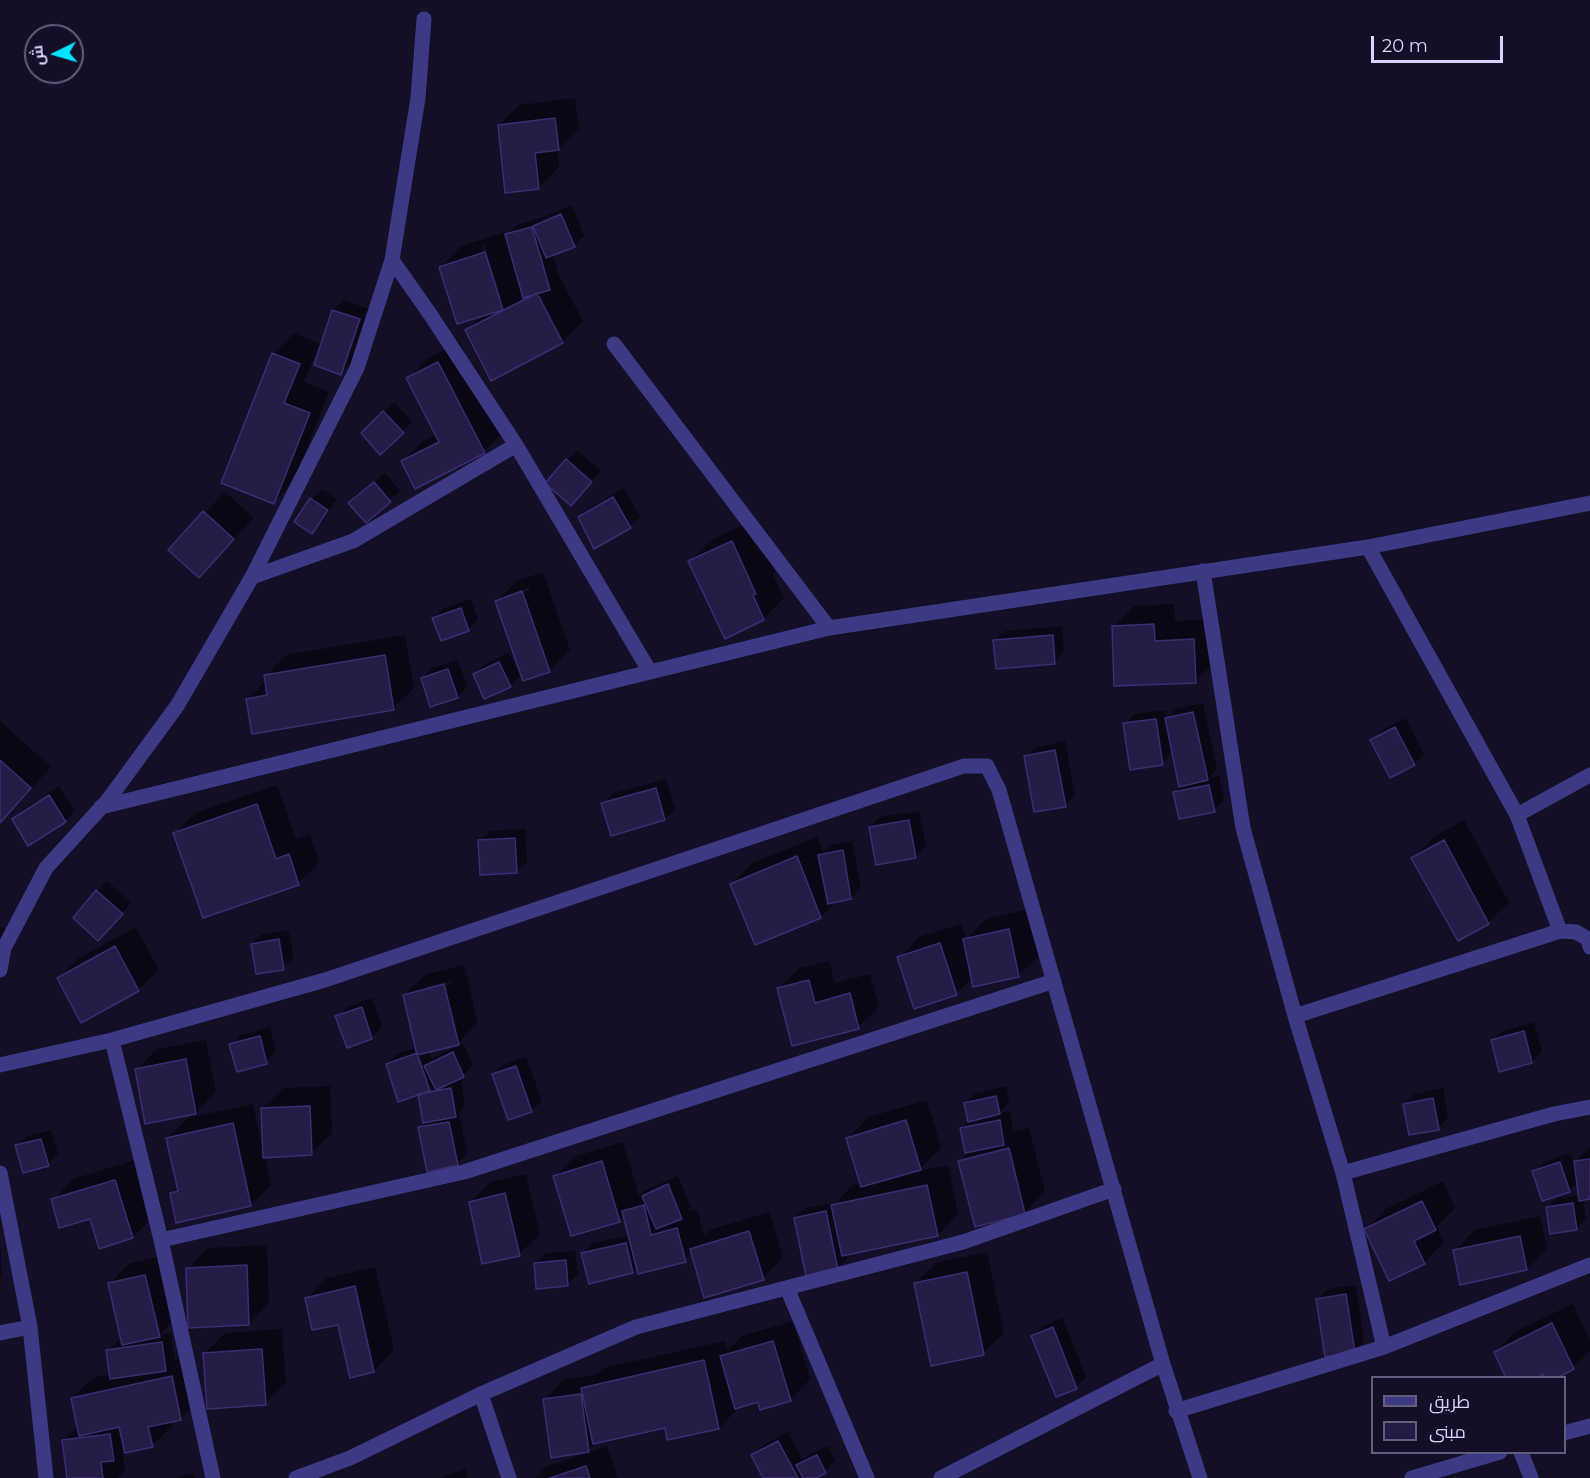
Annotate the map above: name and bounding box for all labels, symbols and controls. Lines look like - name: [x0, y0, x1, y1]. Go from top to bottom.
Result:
- north arrow: [24, 24, 84, 84]
- scale bar: [1374, 24, 1506, 62]
- text: 20 m: [1382, 35, 1428, 57]
- text: ش: [27, 44, 48, 66]
- legend: [1371, 1376, 1566, 1454]
- text: طريق: [1429, 1391, 1470, 1413]
- text: مبنى: [1429, 1421, 1466, 1443]

